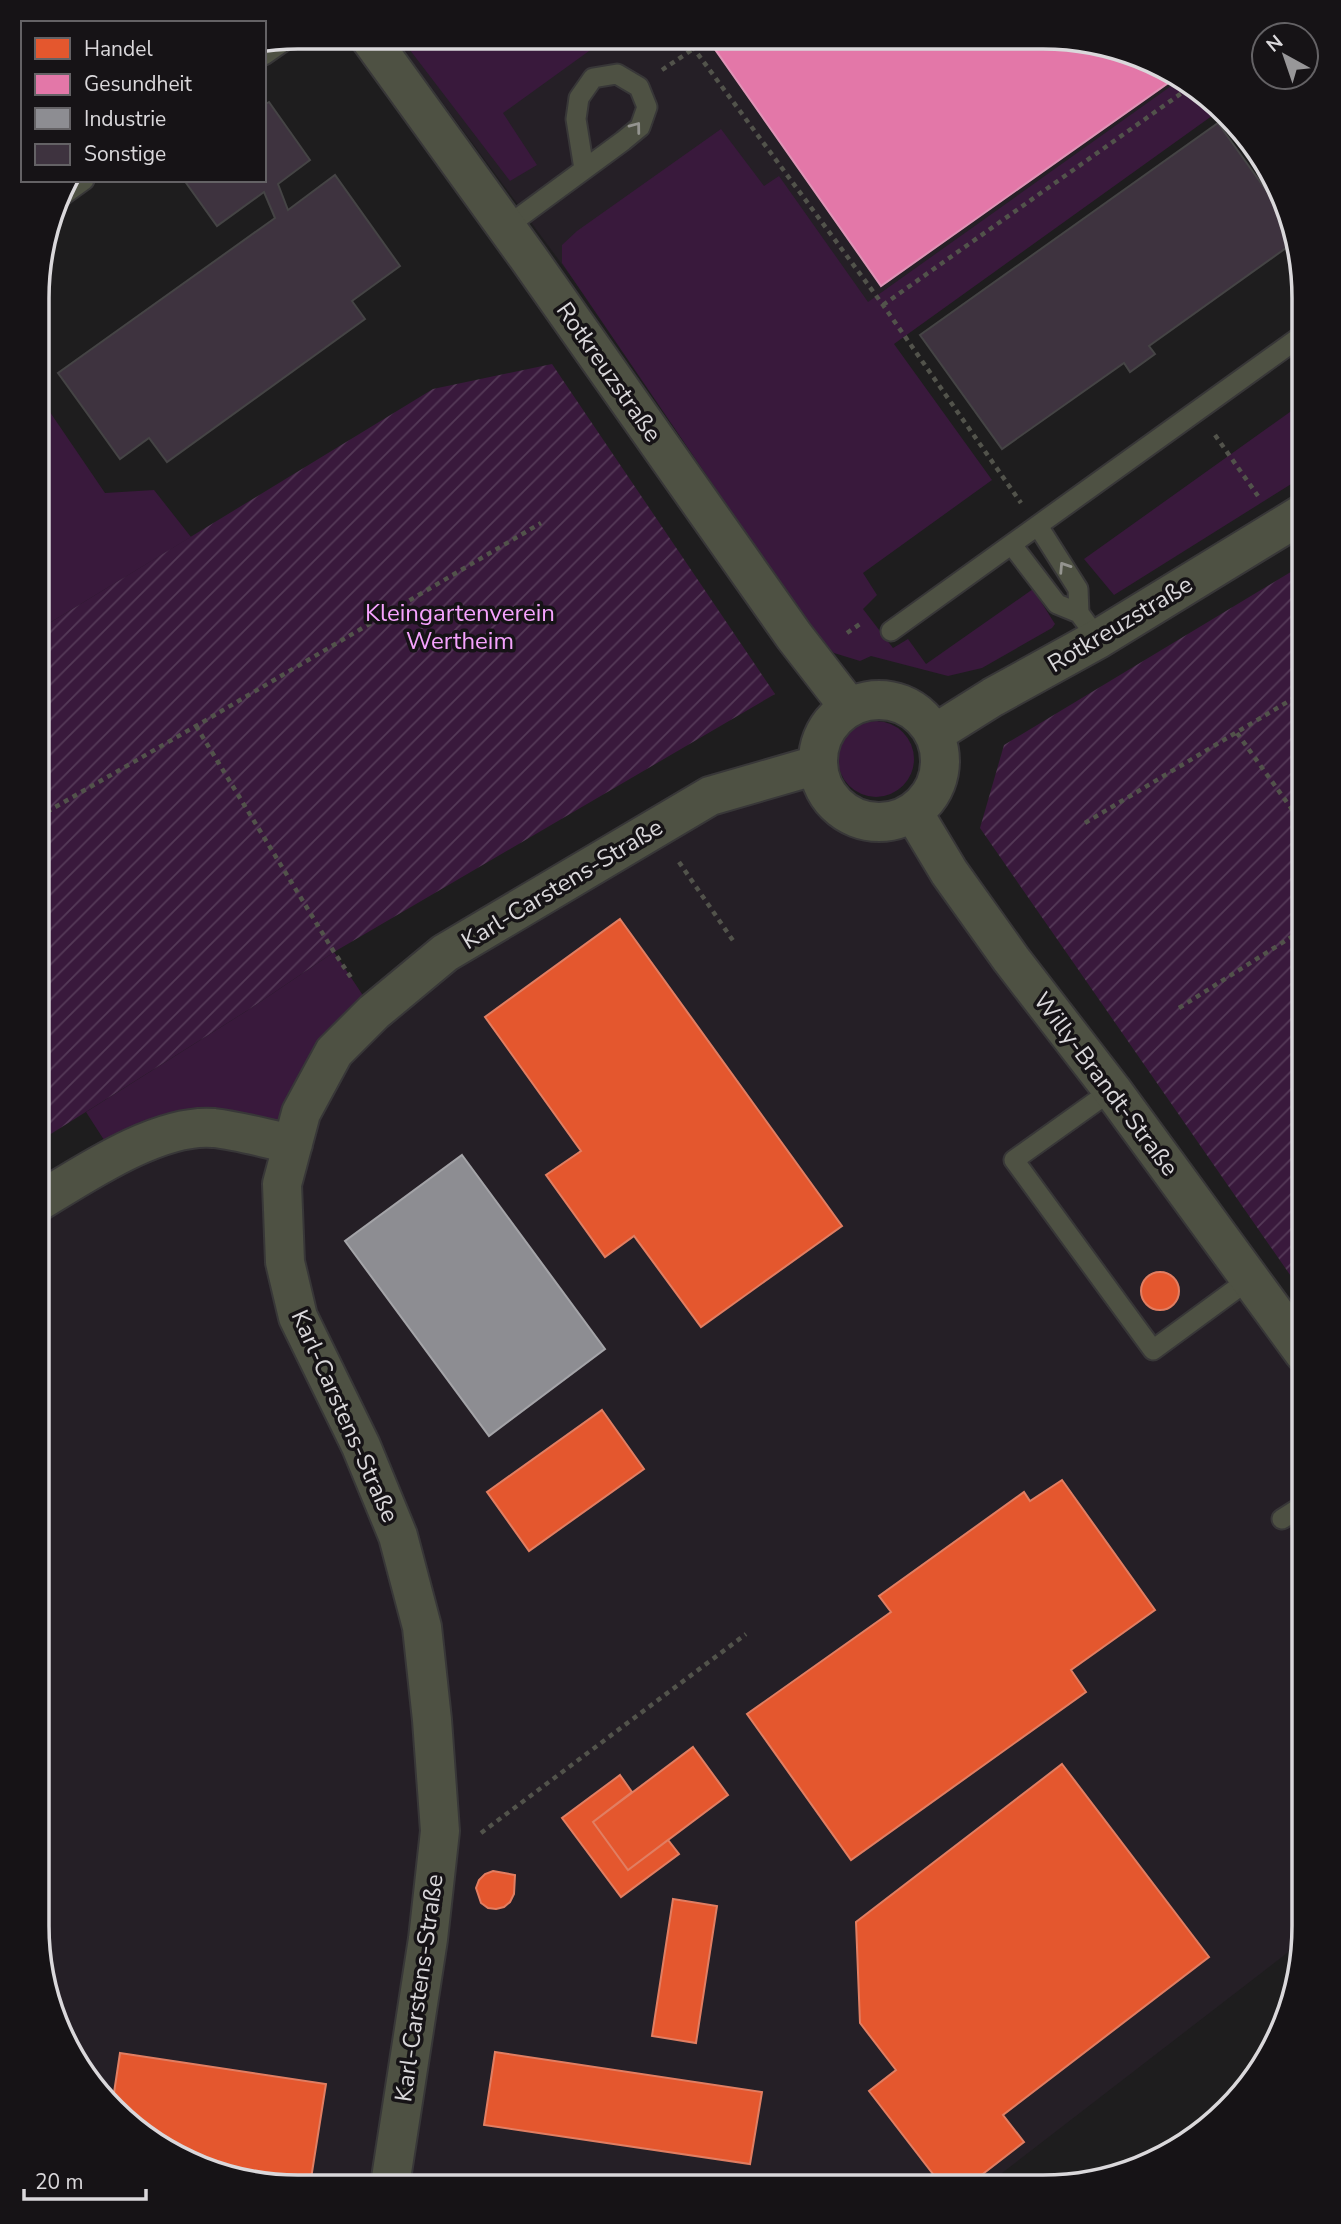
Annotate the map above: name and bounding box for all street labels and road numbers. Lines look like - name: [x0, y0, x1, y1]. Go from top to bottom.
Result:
- street label: Rotkreuzstraße: [549, 296, 669, 448]
- street label: Rotkreuzstraße: [1042, 568, 1198, 680]
- street label: Karl-Carstens-Straße: [455, 811, 669, 957]
- street label: Willy-Brandt-Straße: [1026, 985, 1186, 1183]
- street label: Karl-Carstens-Straße: [284, 1305, 406, 1527]
- street label: Karl-Carstens-Straße: [387, 1872, 451, 2104]

